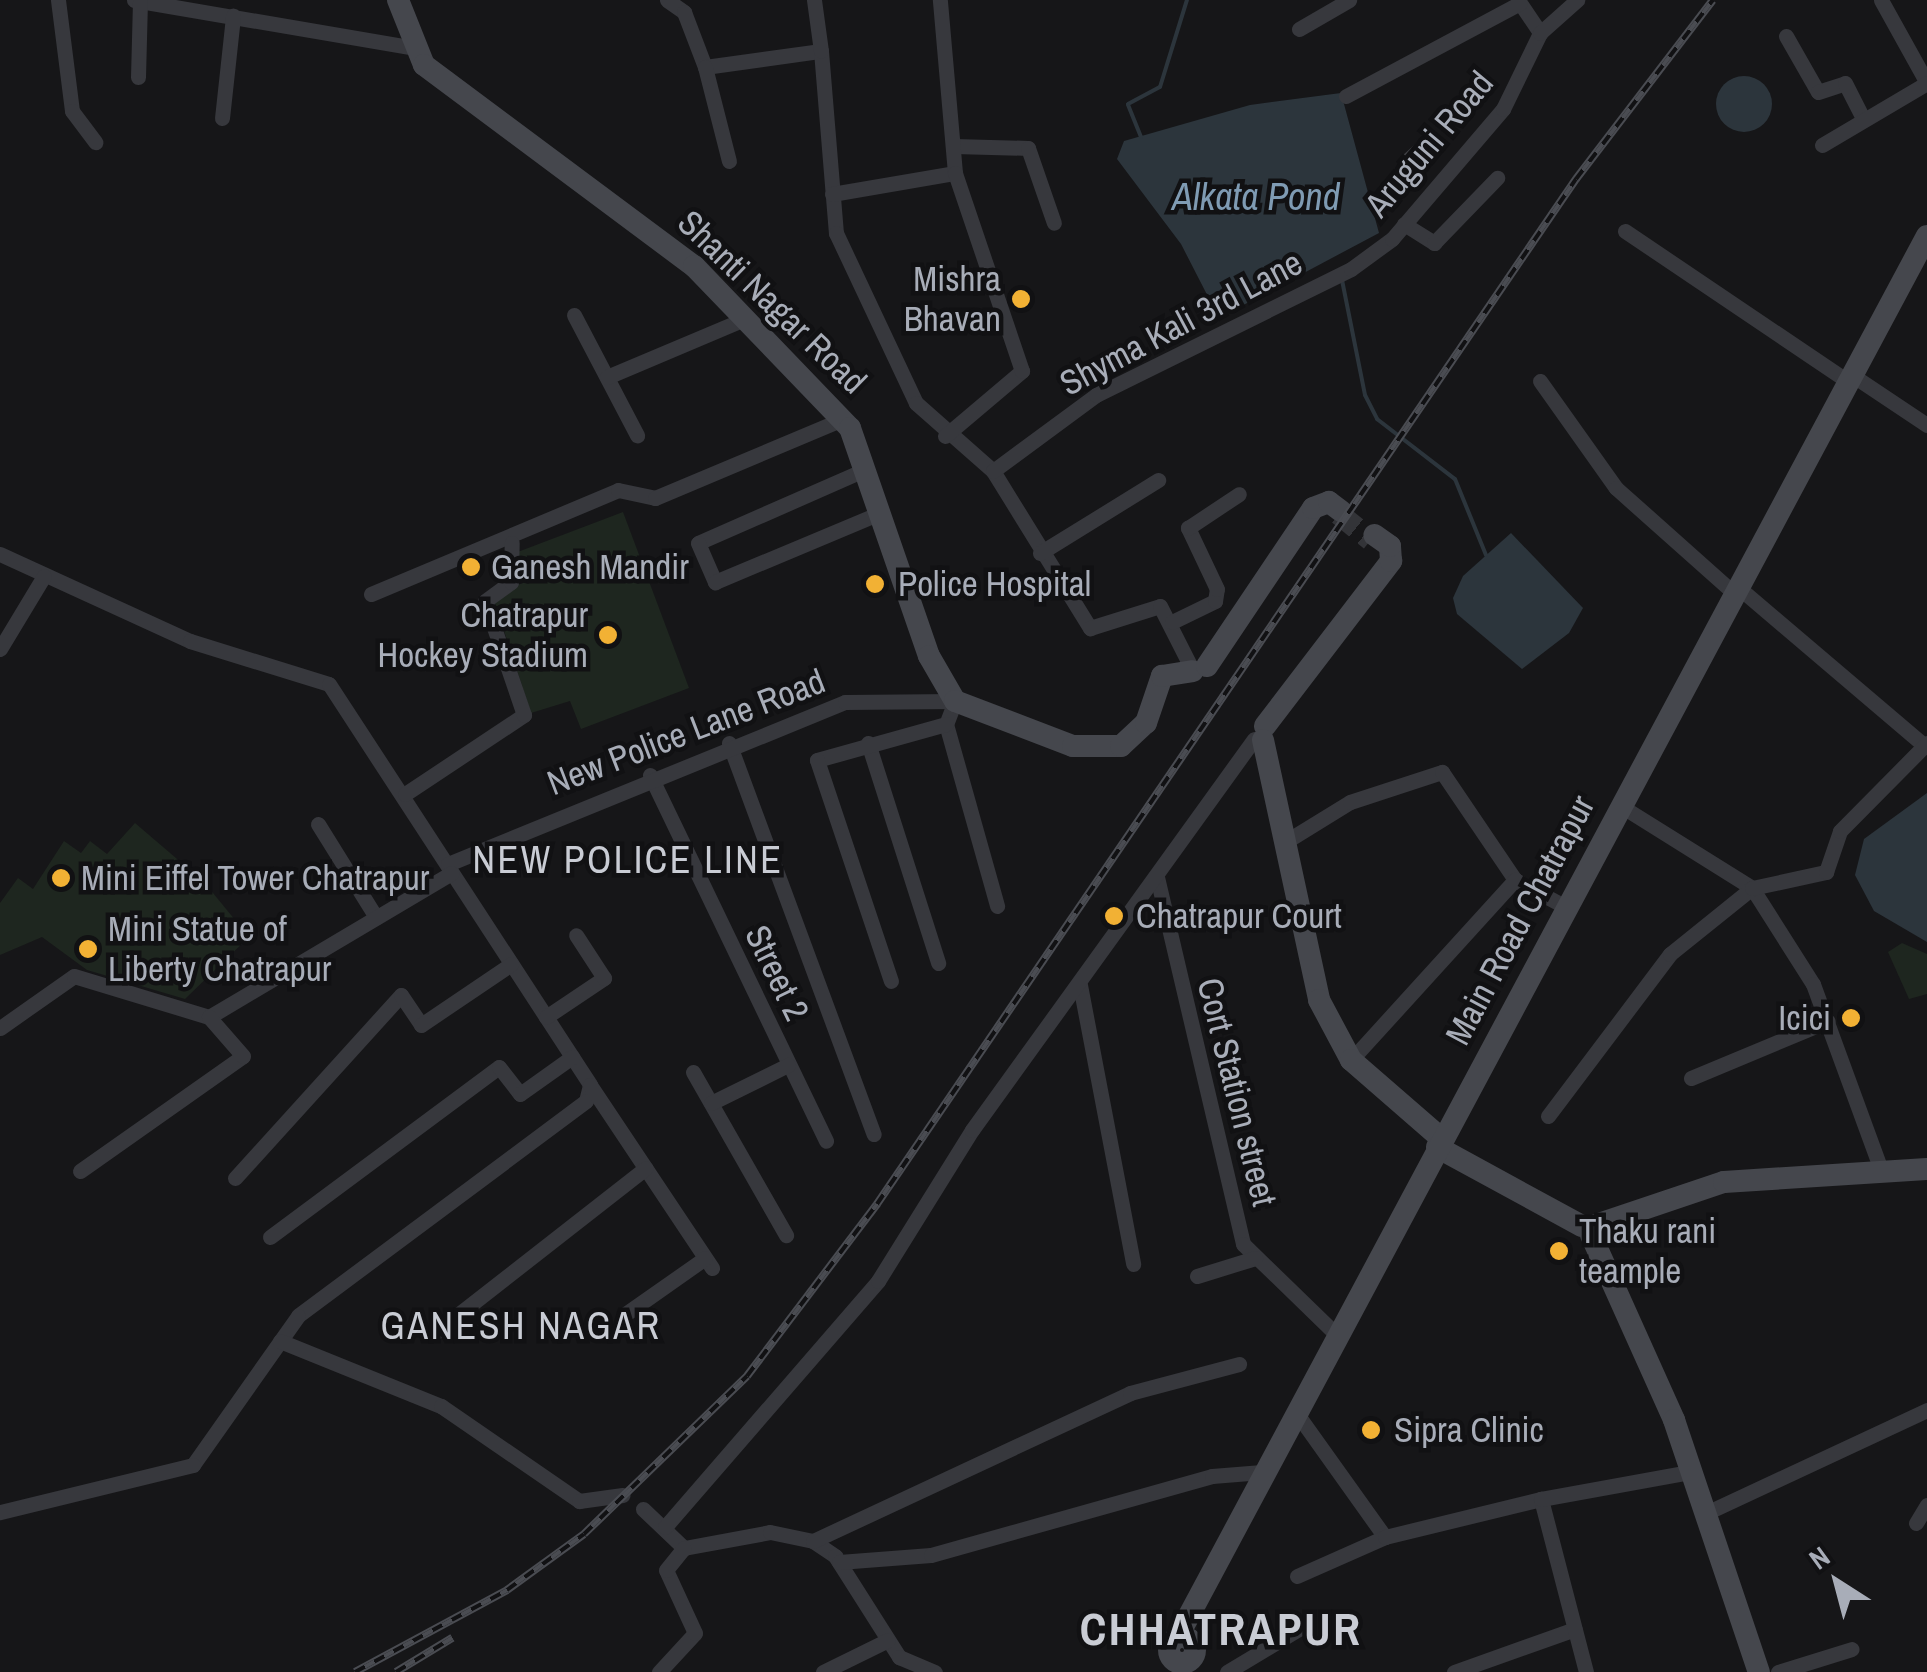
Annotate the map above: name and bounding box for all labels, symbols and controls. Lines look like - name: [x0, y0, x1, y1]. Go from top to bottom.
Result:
- street label: Aruguni Road: [1356, 63, 1502, 225]
- water label: Alkata Pond: [1172, 174, 1340, 220]
- street label: Shanti Nagar Road: [669, 202, 875, 402]
- street label: Shyma Kali 3rd Lane: [1053, 242, 1309, 404]
- place label: Mishra Bhavan: [904, 258, 1001, 340]
- marker: Mishra Bhavan: [1010, 288, 1032, 310]
- place label: Ganesh Mandir: [491, 546, 689, 588]
- marker: Ganesh Mandir: [460, 556, 482, 578]
- place label: Police Hospital: [898, 563, 1091, 605]
- marker: Police Hospital: [862, 571, 888, 597]
- place label: Chatrapur Hockey Stadium: [377, 594, 588, 676]
- marker: Chatrapur Hockey Stadium: [597, 624, 619, 646]
- street label: New Police Lane Road: [541, 660, 831, 804]
- street label: Main Road Chatrapur: [1437, 788, 1603, 1052]
- district label: NEW POLICE LINE: [472, 837, 784, 883]
- place label: Mini Eiffel Tower Chatrapur: [81, 857, 430, 899]
- marker: Mini Eiffel Tower Chatrapur: [50, 867, 72, 889]
- place label: Chatrapur Court: [1136, 895, 1342, 937]
- marker: Chatrapur Court: [1101, 903, 1127, 929]
- place label: Mini Statue of Liberty Chatrapur: [108, 908, 331, 990]
- street label: Street 2: [736, 919, 818, 1027]
- marker: Mini Statue of Liberty Chatrapur: [77, 938, 99, 960]
- street label: Cort Station street: [1188, 974, 1286, 1210]
- place label: Icici: [1778, 997, 1831, 1039]
- marker: Icici: [1840, 1007, 1862, 1029]
- place label: Thaku rani teample: [1579, 1210, 1716, 1292]
- marker: Thaku rani teample: [1548, 1240, 1570, 1262]
- district label: GANESH NAGAR: [380, 1303, 662, 1349]
- place label: Sipra Clinic: [1394, 1409, 1544, 1451]
- marker: Sipra Clinic: [1358, 1417, 1384, 1443]
- north arrow: [1787, 1532, 1887, 1632]
- text: N: [1801, 1537, 1837, 1578]
- district label: CHHATRAPUR: [1080, 1602, 1362, 1656]

